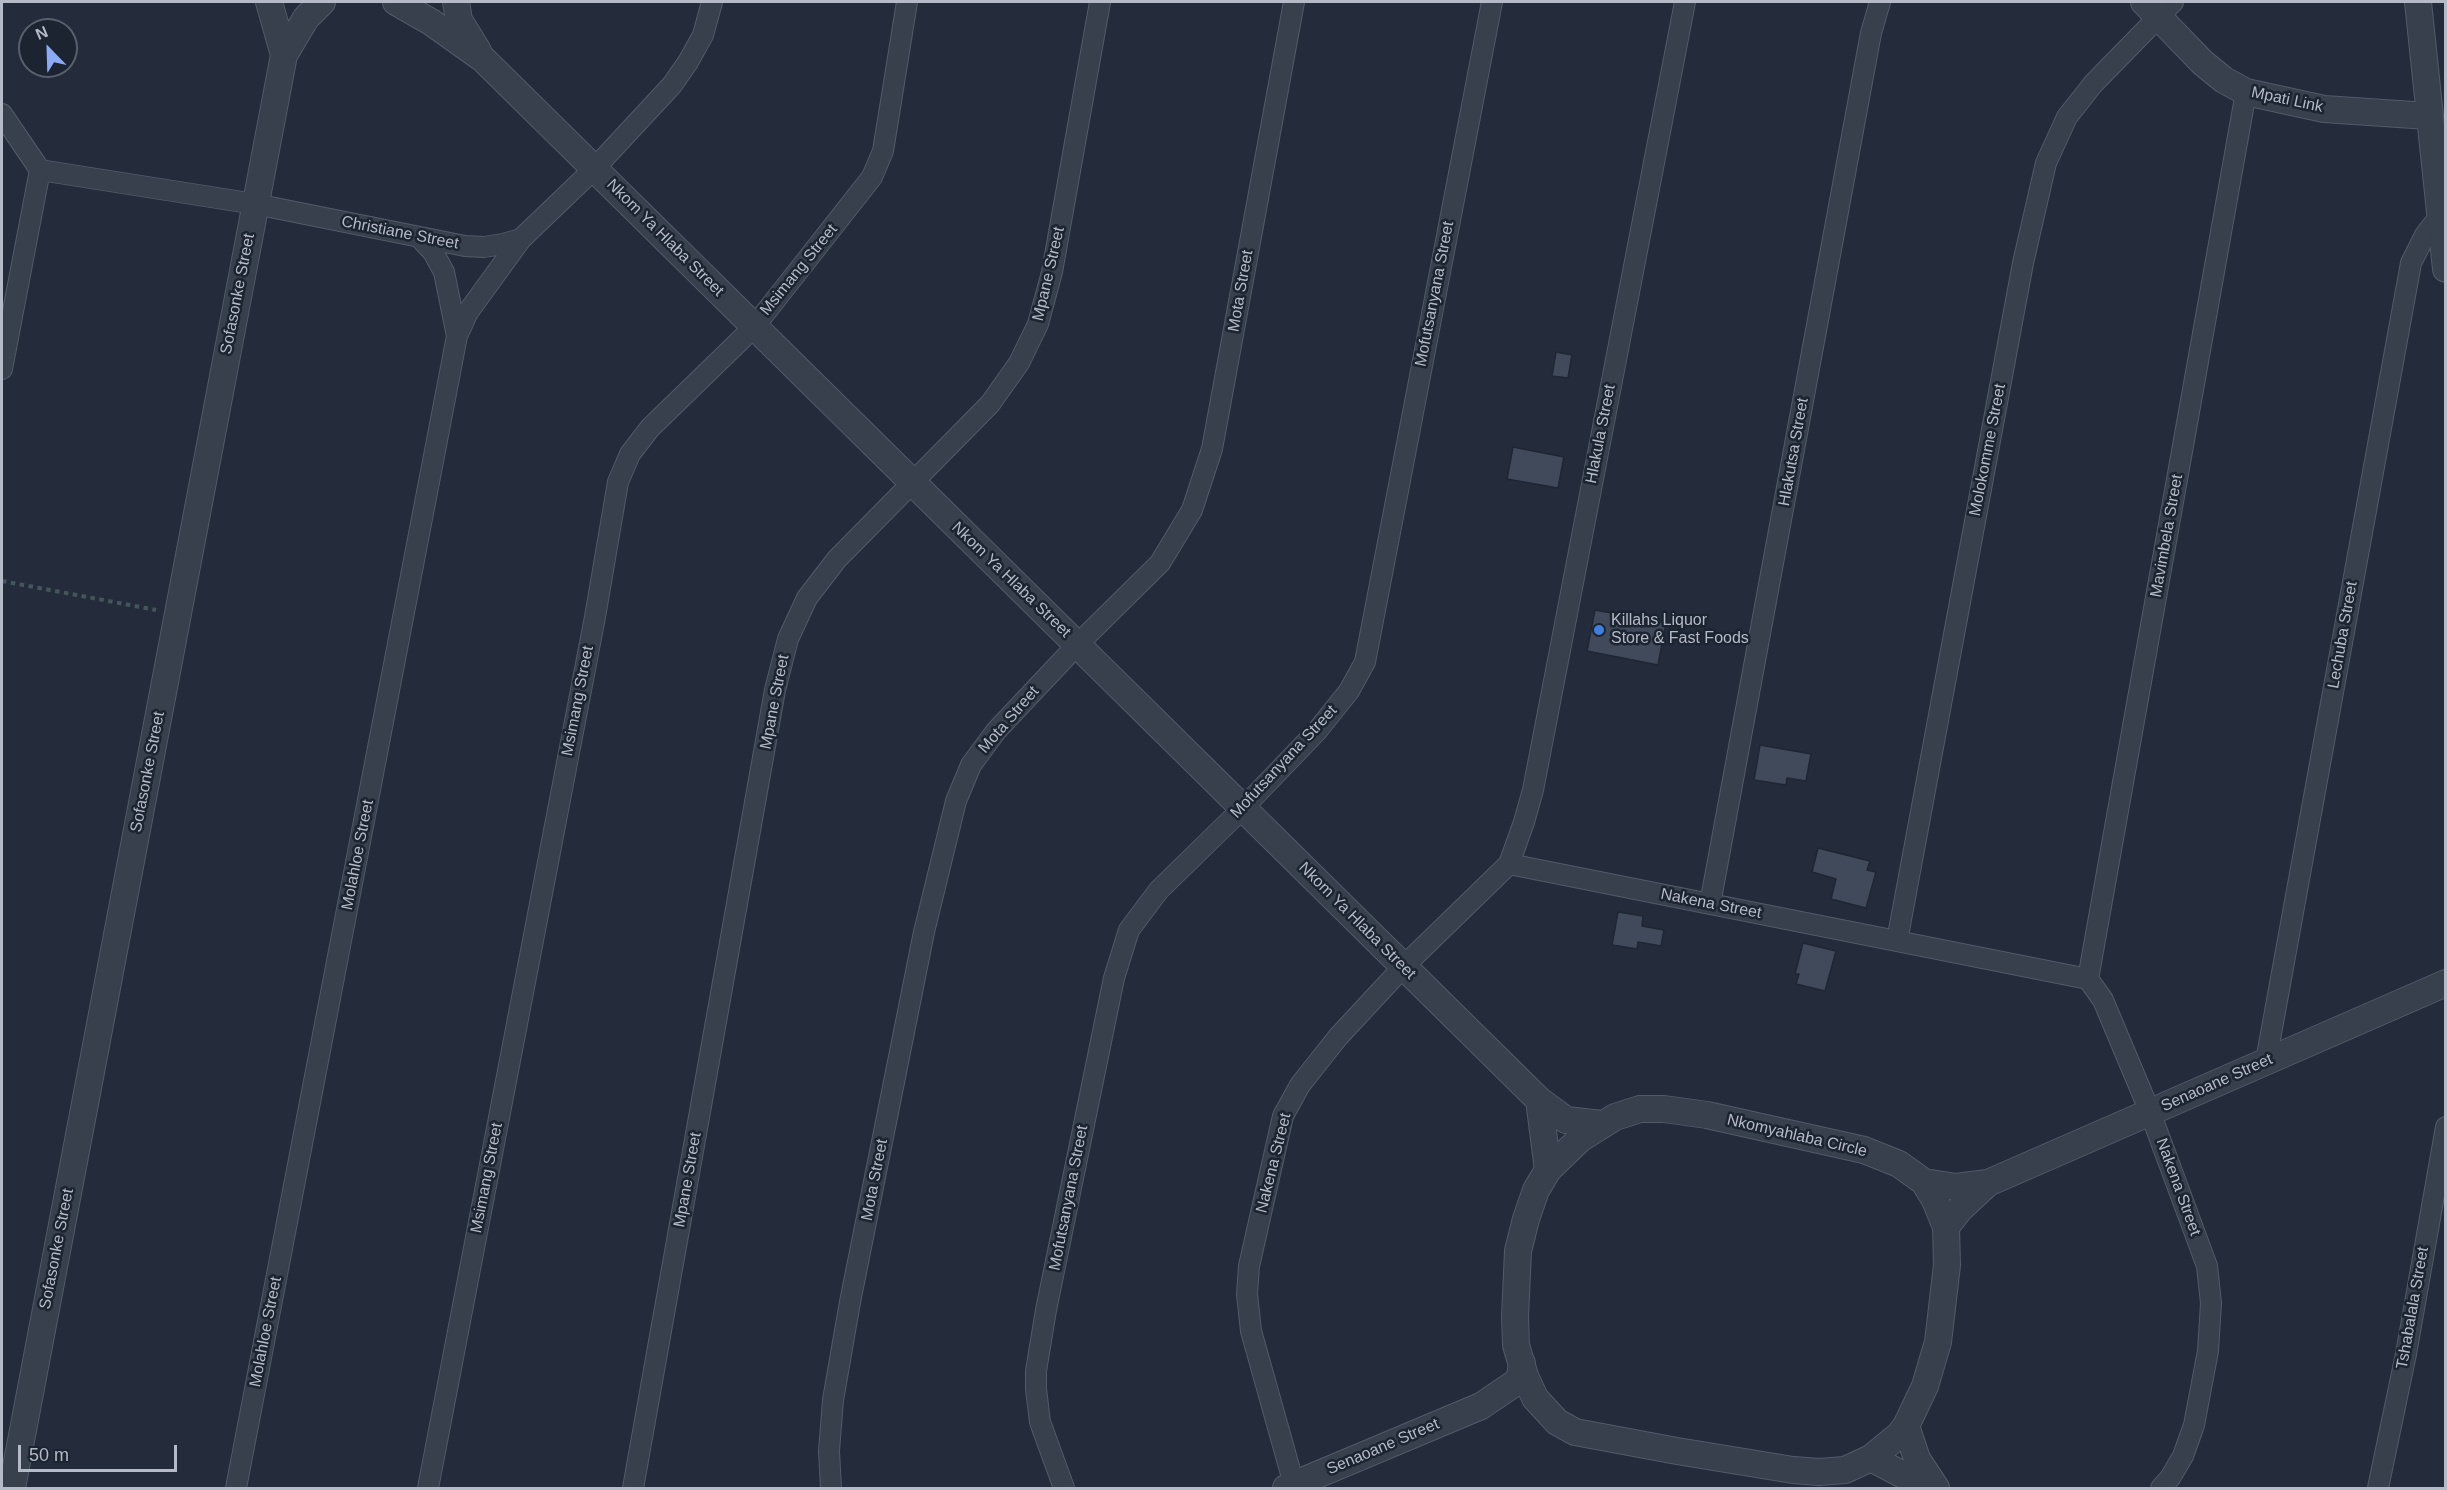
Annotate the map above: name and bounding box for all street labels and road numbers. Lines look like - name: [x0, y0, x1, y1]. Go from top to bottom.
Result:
- street label: Mpati Link: [2249, 83, 2325, 117]
- street label: Nkom Ya Hlaba Street: [602, 175, 728, 301]
- street label: Christiane Street: [340, 212, 460, 254]
- street label: Msimang Street: [756, 220, 842, 320]
- street label: Mofutsanyana Street: [1411, 220, 1459, 368]
- street label: Mpane Street: [1029, 225, 1069, 323]
- street label: Sofasonke Street: [217, 232, 259, 356]
- street label: Mota Street: [1224, 249, 1258, 333]
- street label: Molokomme Street: [1966, 382, 2010, 518]
- street label: Hlakula Street: [1582, 383, 1620, 485]
- street label: Hlakutsa Street: [1775, 396, 1813, 508]
- street label: Mavimbela Street: [2147, 473, 2187, 599]
- street label: Nkom Ya Hlaba Street: [948, 518, 1074, 642]
- street label: Lechuba Street: [2324, 580, 2362, 690]
- street label: Msimang Street: [558, 644, 598, 758]
- street label: Mpane Street: [756, 653, 794, 751]
- street label: Mota Street: [975, 682, 1043, 758]
- street label: Mofutsanyana Street: [1227, 701, 1341, 823]
- street label: Sofasonke Street: [127, 710, 169, 834]
- street label: Molahloe Street: [338, 798, 378, 912]
- street label: Nkom Ya Hlaba Street: [1294, 858, 1420, 984]
- street label: Nakena Street: [1659, 885, 1763, 923]
- street label: Senaoane Street: [2158, 1050, 2276, 1116]
- street label: Nakena Street: [1252, 1111, 1296, 1215]
- street label: Nkomyahlaba Circle: [1725, 1111, 1869, 1161]
- street label: Msimang Street: [467, 1121, 507, 1235]
- street label: Mofutsanyana Street: [1045, 1124, 1093, 1272]
- street label: Mpane Street: [670, 1131, 706, 1229]
- street label: Nakena Street: [2151, 1136, 2205, 1238]
- street label: Mota Street: [858, 1138, 892, 1222]
- street label: Sofasonke Street: [36, 1187, 78, 1311]
- street label: Tshabalala Street: [2393, 1245, 2433, 1371]
- street label: Molahloe Street: [246, 1275, 286, 1389]
- street label: Senaoane Street: [1324, 1415, 1442, 1479]

